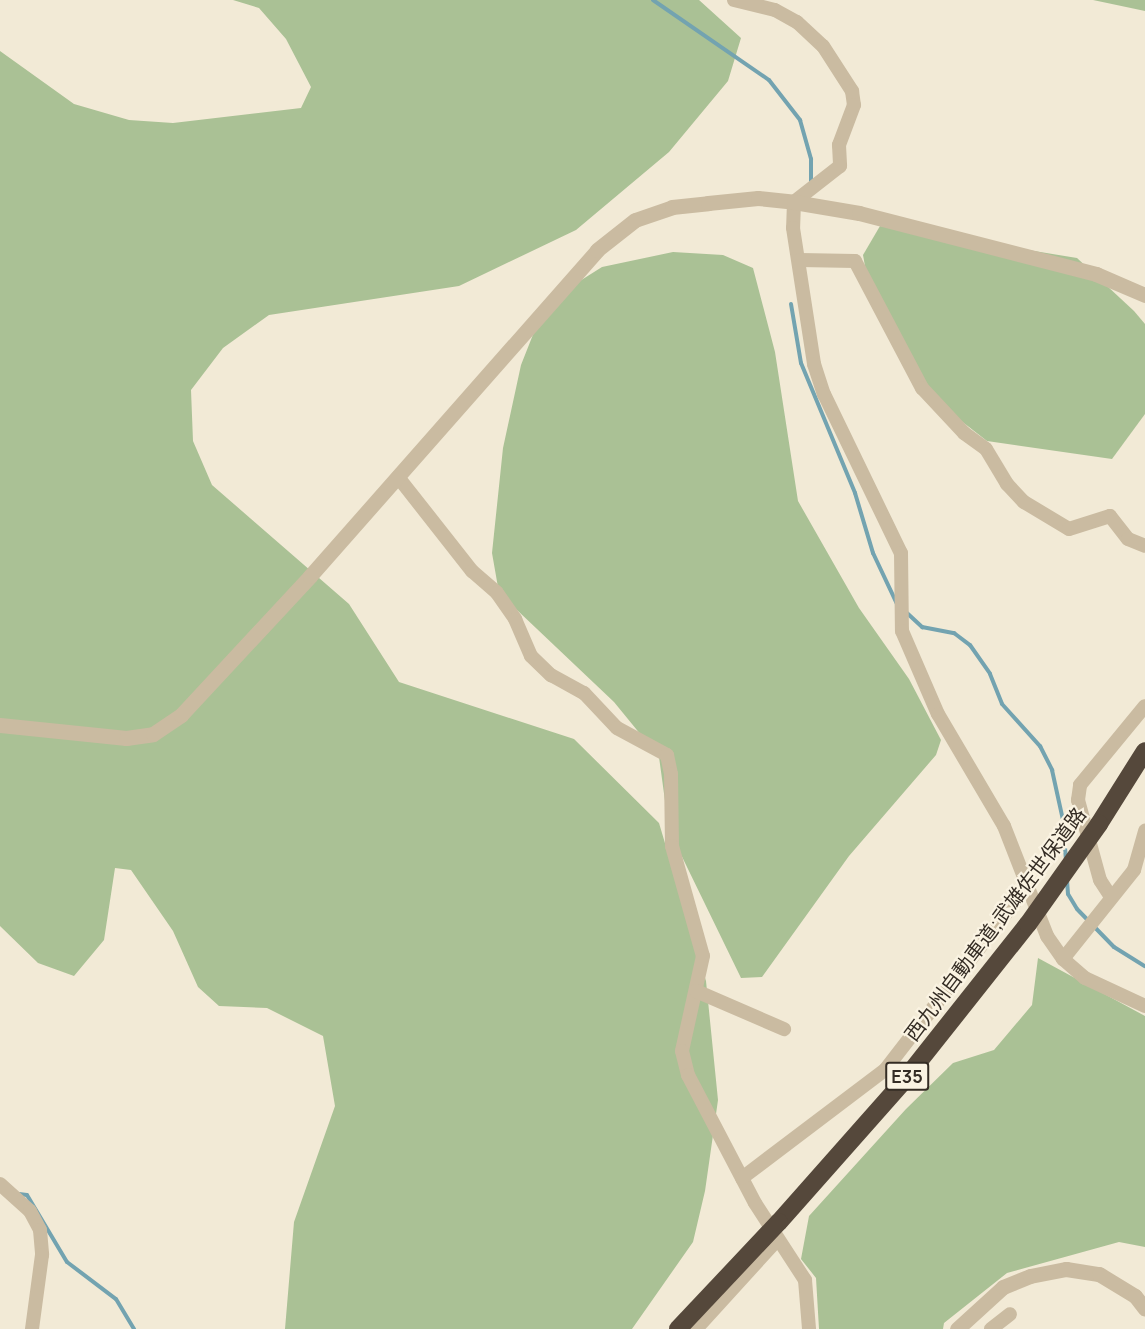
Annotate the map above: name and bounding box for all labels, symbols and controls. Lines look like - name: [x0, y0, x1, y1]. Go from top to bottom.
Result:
- street label: 西九州自動車道;武雄佐世保道路: [899, 803, 1091, 1045]
- road number: E35: [884, 1061, 930, 1091]

